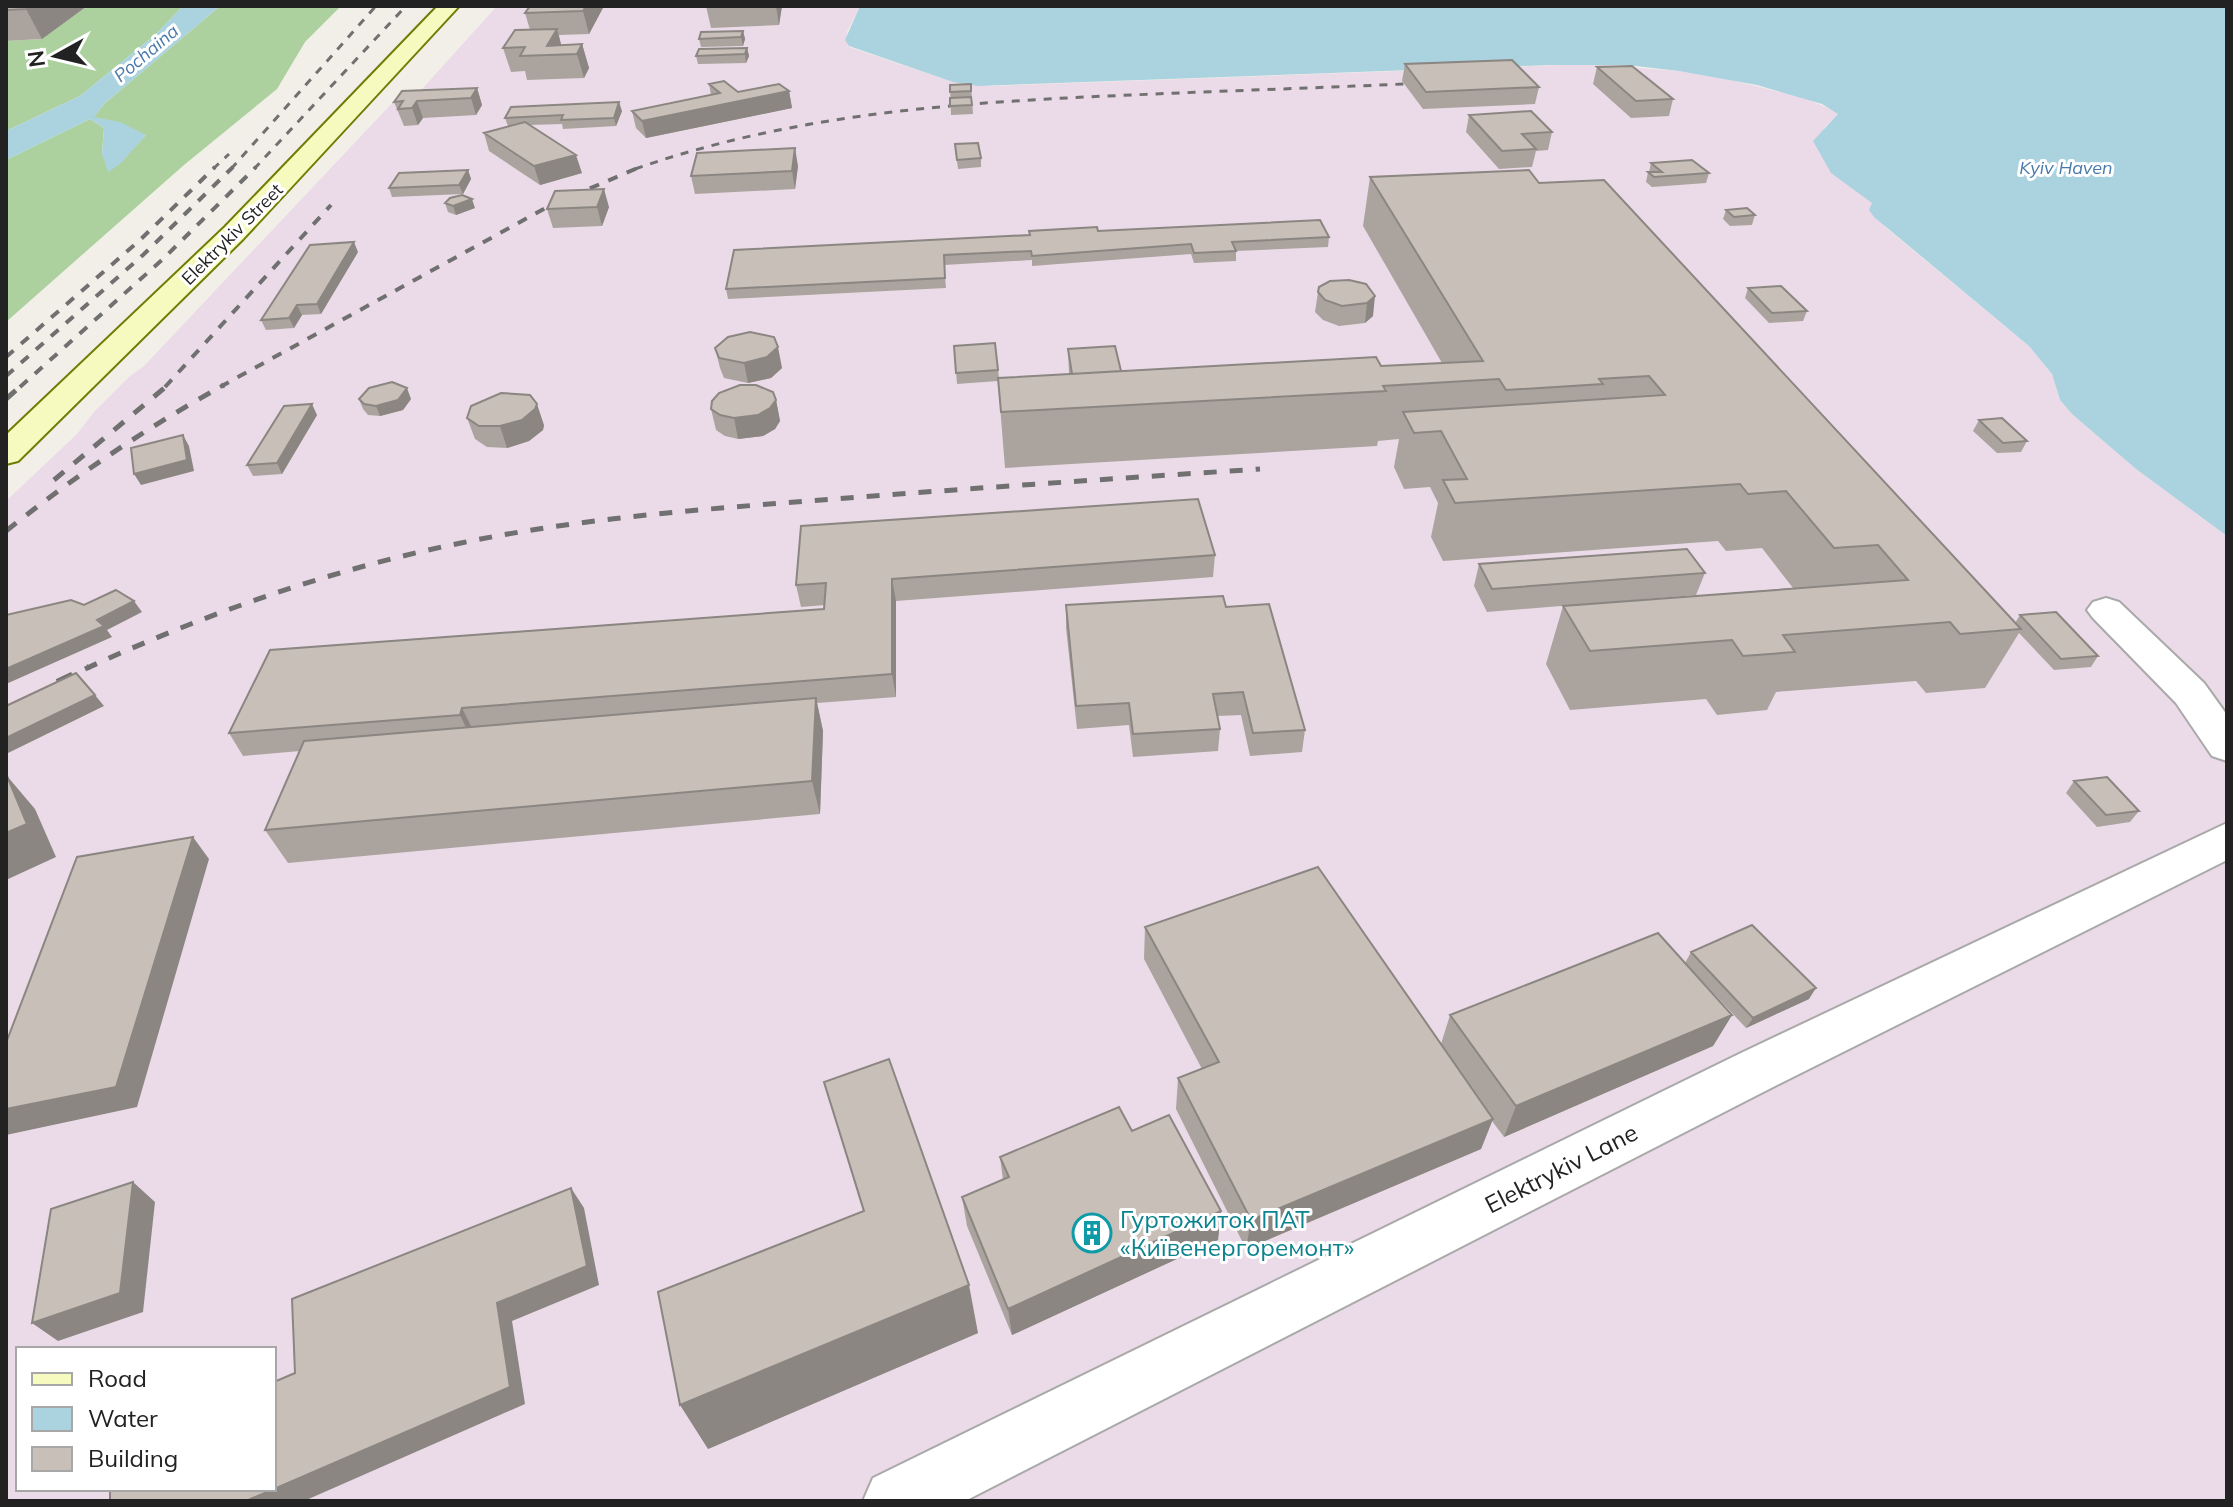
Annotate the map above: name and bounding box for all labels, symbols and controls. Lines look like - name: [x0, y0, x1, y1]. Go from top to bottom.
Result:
- north arrow: [16, 16, 96, 96]
- water label: Pochaina: [109, 19, 183, 87]
- text: N: [21, 49, 51, 69]
- water label: Kyiv Haven: [2019, 156, 2113, 179]
- street label: Elektrykiv Street: [176, 178, 288, 290]
- street label: Elektrykiv Lane: [1480, 1117, 1642, 1219]
- place label: Гуртожиток ПАТ «Київенергоремонт»: [1120, 1204, 1355, 1262]
- building icon: Гуртожиток ПАТ «Київенергоремонт»: [1071, 1212, 1113, 1254]
- legend: [16, 1347, 276, 1491]
- text: Road: [88, 1363, 147, 1393]
- text: Water: [88, 1403, 158, 1433]
- text: Building: [88, 1443, 178, 1473]

